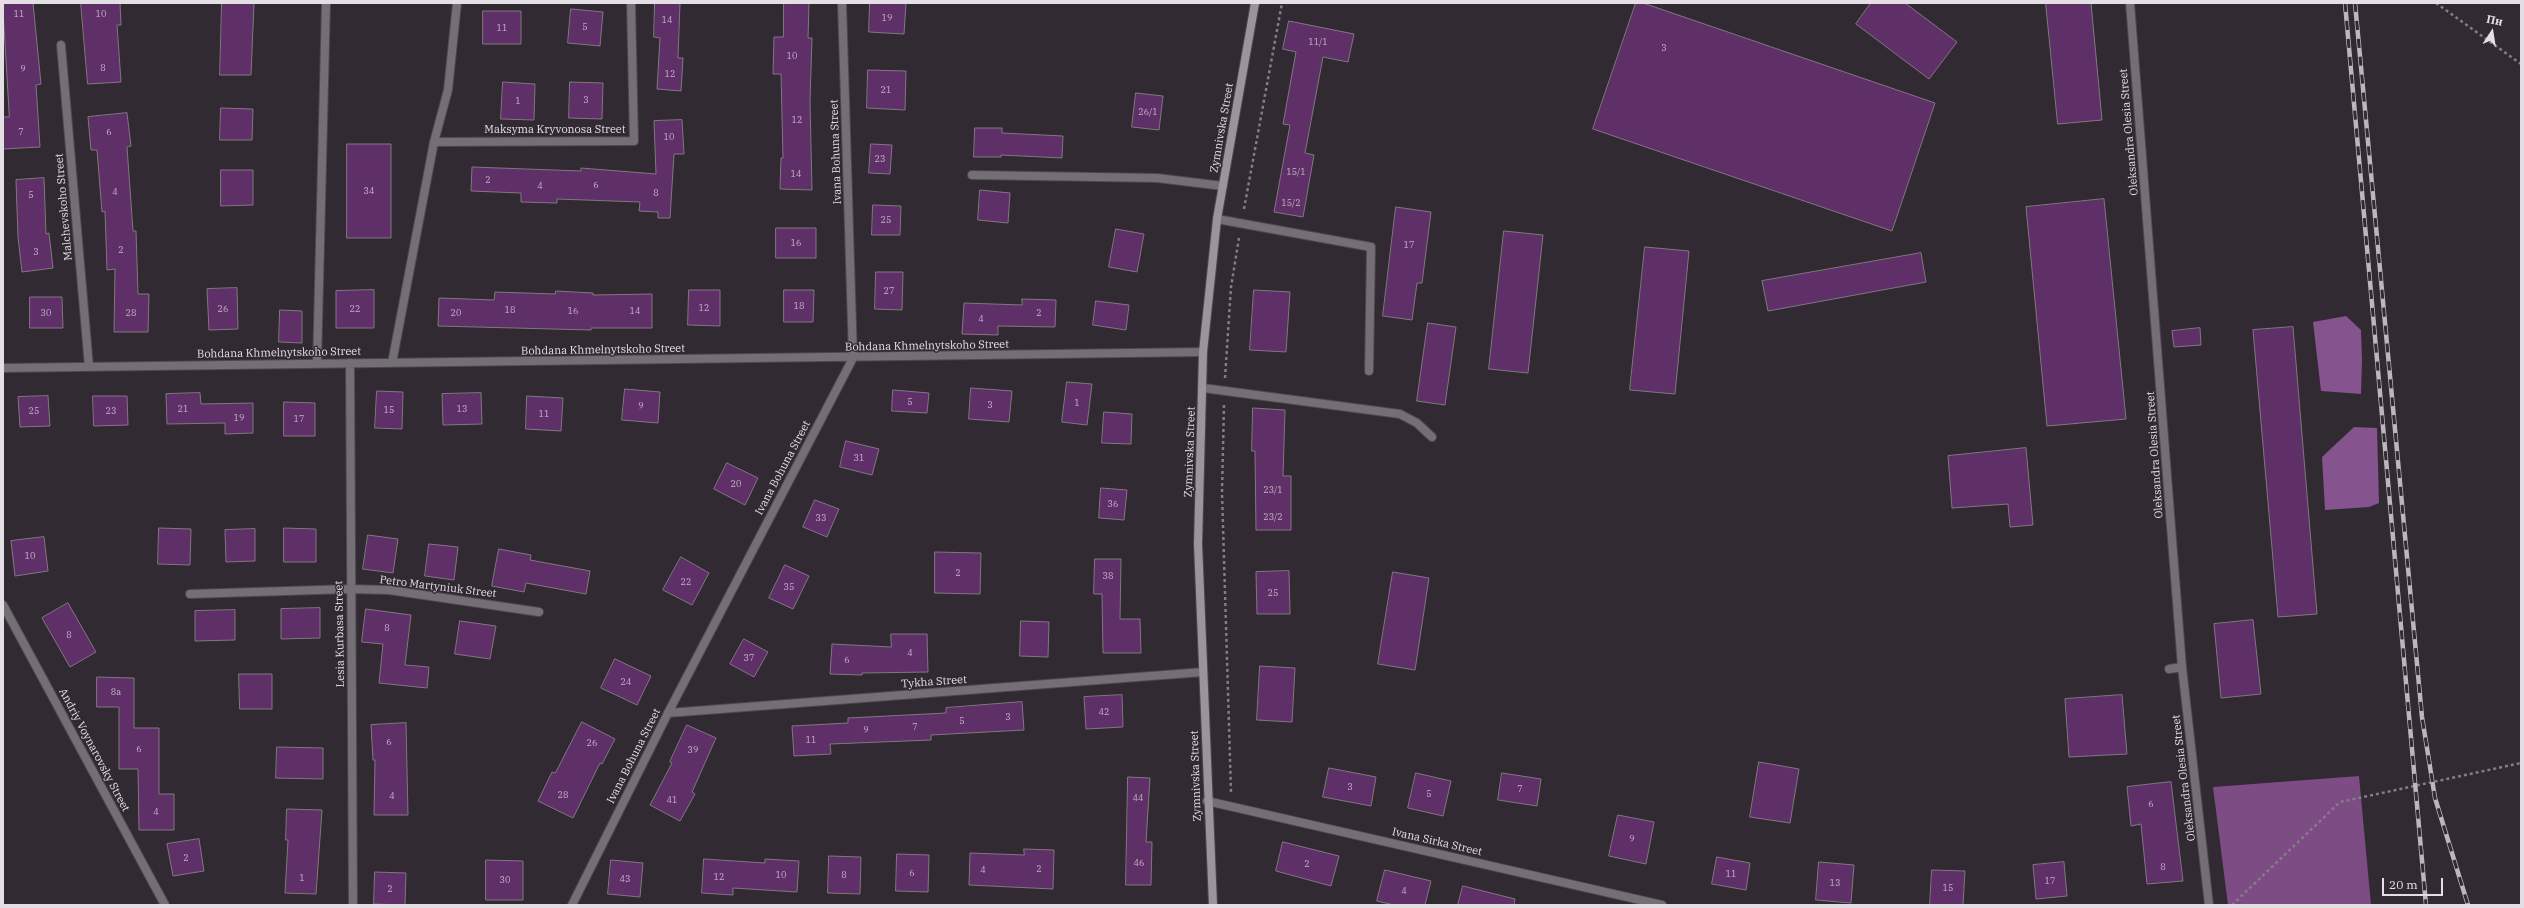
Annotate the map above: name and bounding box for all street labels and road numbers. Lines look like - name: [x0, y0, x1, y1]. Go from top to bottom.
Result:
- street label: Oleksandra Olesia Street: [2117, 68, 2141, 196]
- street label: Zymnivska Street: [1208, 82, 1236, 174]
- street label: Ivana Bohuna Street: [828, 99, 844, 205]
- street label: Maksyma Kryvonosa Street: [484, 123, 626, 137]
- street label: Malchevskoho Street: [53, 153, 75, 261]
- street label: Bohdana Khmelnytskoho Street: [845, 338, 1009, 354]
- street label: Bohdana Khmelnytskoho Street: [521, 342, 685, 358]
- street label: Bohdana Khmelnytskoho Street: [197, 345, 361, 361]
- street label: Oleksandra Olesia Street: [2144, 391, 2166, 519]
- street label: Zymnivska Street: [1182, 406, 1198, 498]
- street label: Ivana Bohuna Street: [753, 419, 813, 517]
- street label: Petro Martyniuk Street: [379, 573, 497, 601]
- street label: Lesia Kurbasa Street: [332, 581, 348, 687]
- street label: Tykha Street: [901, 673, 967, 691]
- street label: Andriy Voynarovsky Street: [56, 686, 132, 814]
- street label: Ivana Bohuna Street: [604, 706, 664, 806]
- street label: Oleksandra Olesia Street: [2170, 714, 2198, 842]
- street label: Zymnivska Street: [1188, 730, 1204, 822]
- street label: Ivana Sirka Street: [1391, 825, 1483, 859]

